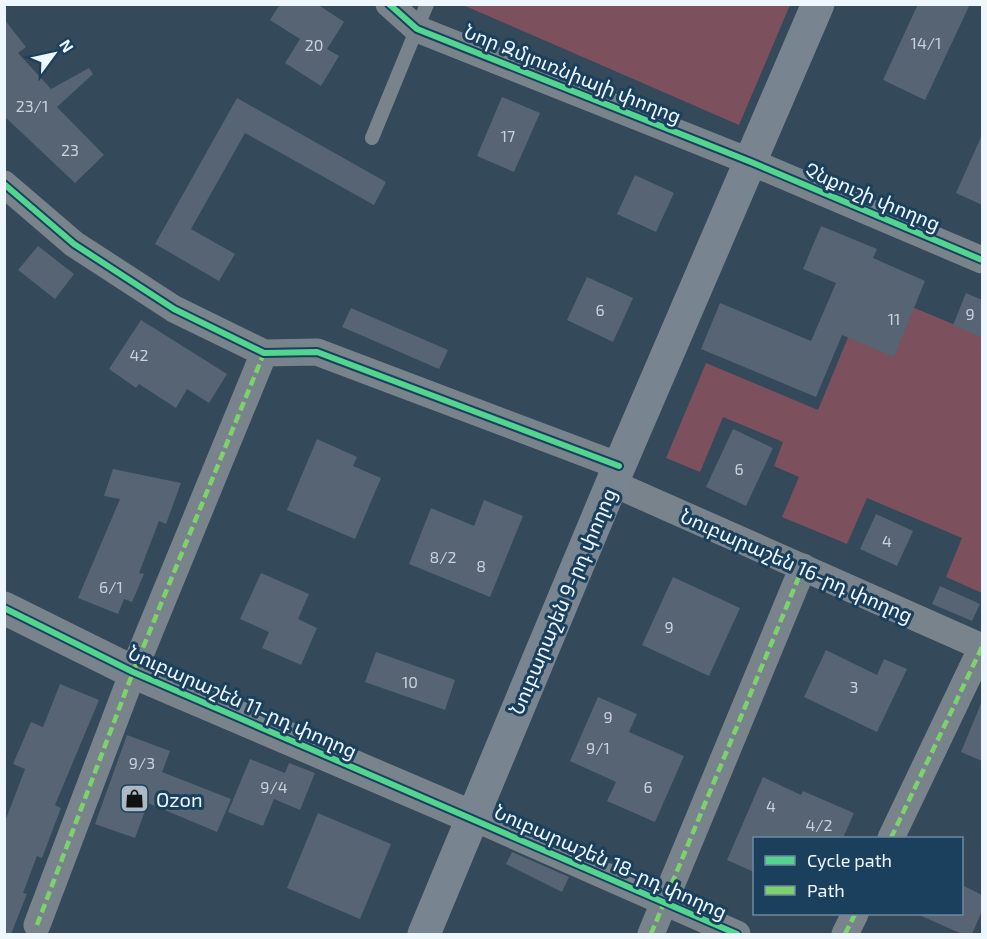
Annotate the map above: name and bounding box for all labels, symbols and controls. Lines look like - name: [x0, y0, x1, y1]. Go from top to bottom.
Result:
- street label: Նոր Զմյուռնիայի փողոց: [461, 18, 685, 129]
- north arrow: [24, 24, 84, 84]
- house number: 14/1: [911, 33, 941, 52]
- house number: 20: [305, 35, 323, 54]
- text: N: [56, 36, 78, 56]
- house number: 23/1: [16, 96, 48, 115]
- house number: 17: [501, 126, 515, 145]
- house number: 23: [61, 140, 79, 159]
- street label: Չնքուշի փողոց: [801, 157, 944, 236]
- house number: 6: [595, 300, 605, 319]
- house number: 9: [965, 304, 975, 323]
- house number: 11: [888, 309, 900, 328]
- house number: 42: [130, 345, 148, 364]
- house number: 6: [734, 459, 744, 478]
- street label: Նուբարաշեն 9-րդ փողոց: [503, 484, 621, 718]
- street label: Նուբարաշեն 16-րդ փողոց: [677, 503, 917, 628]
- house number: 4: [882, 531, 892, 550]
- house number: 8/2: [430, 547, 456, 566]
- house number: 8: [476, 556, 486, 575]
- house number: 6/1: [99, 577, 123, 596]
- house number: 9: [664, 617, 674, 636]
- street label: Նուբարաշեն 11-րդ փողոց: [124, 640, 361, 763]
- house number: 10: [402, 672, 418, 691]
- house number: 3: [850, 677, 858, 696]
- house number: 9: [603, 706, 613, 726]
- house number: 9/1: [586, 738, 610, 757]
- house number: 9/3: [129, 753, 155, 772]
- house number: 9/4: [260, 777, 288, 796]
- house number: 6: [643, 777, 653, 796]
- shop icon: Ozon: [119, 783, 151, 815]
- place label: Ozon: [156, 787, 203, 811]
- house number: 4: [766, 796, 776, 815]
- street label: Նուբարաշեն 18-րդ փողոց: [490, 799, 731, 924]
- house number: 4/2: [805, 815, 833, 834]
- legend: [753, 837, 963, 915]
- text: Cycle path: [807, 849, 892, 871]
- text: Path: [807, 879, 845, 901]

